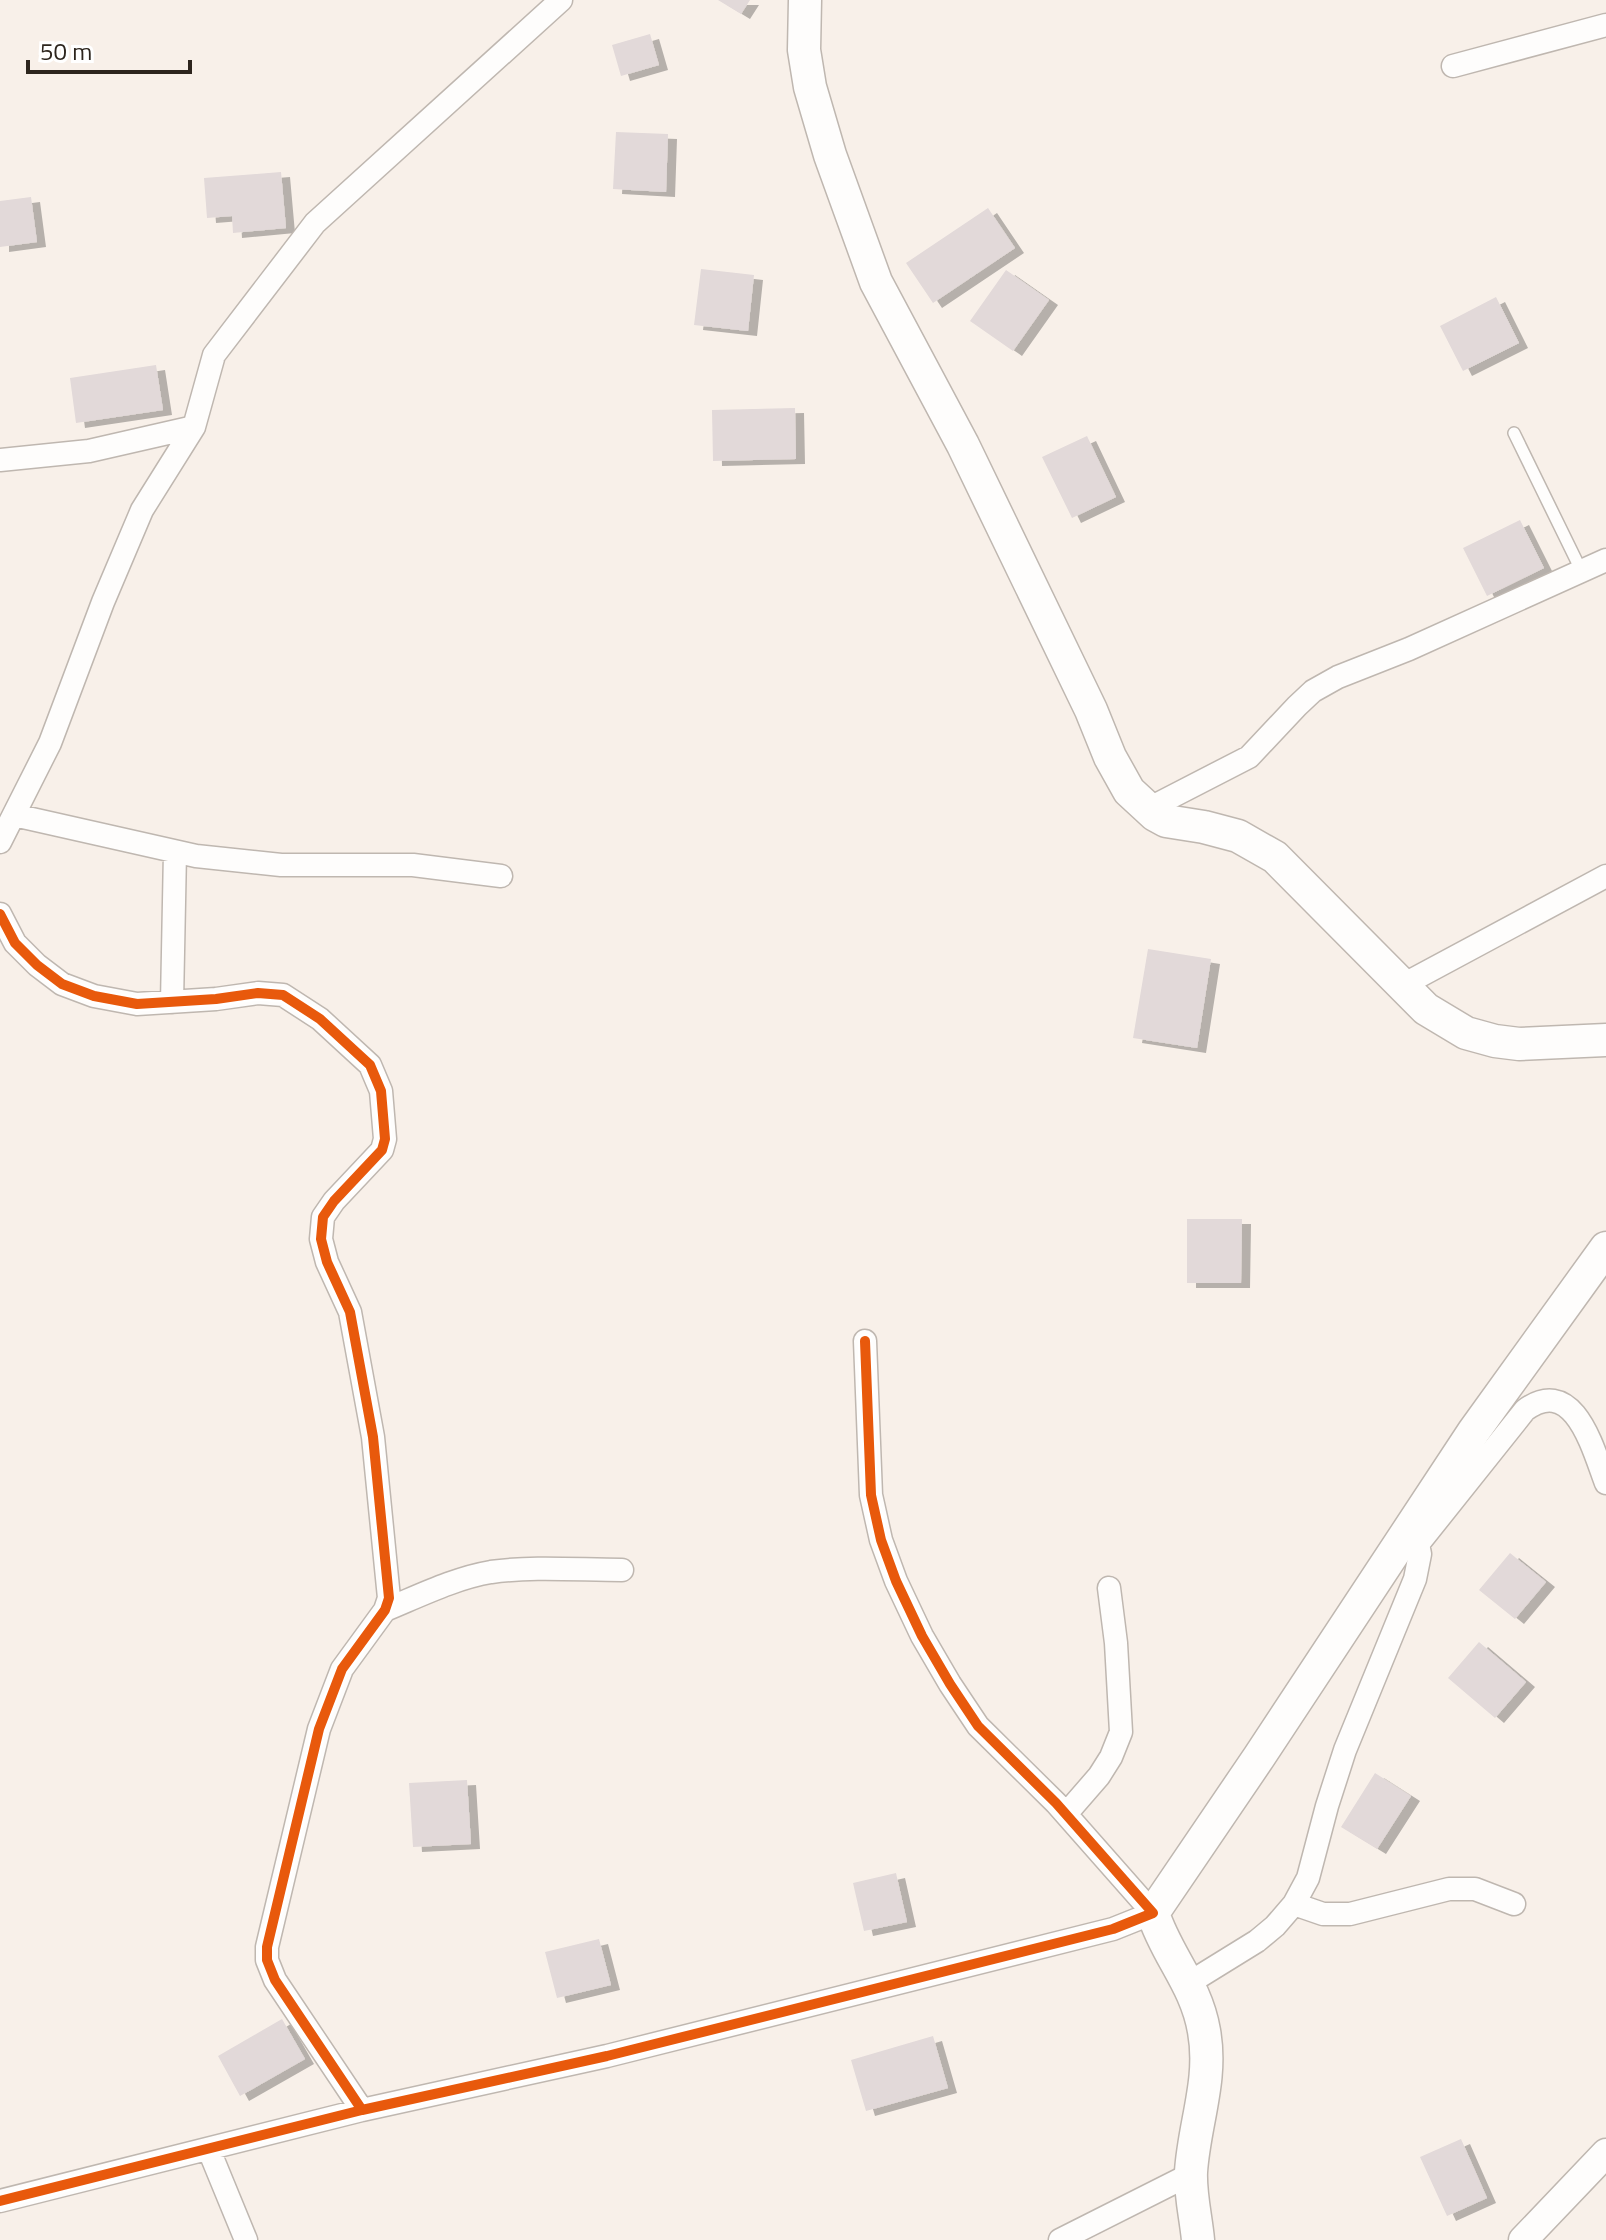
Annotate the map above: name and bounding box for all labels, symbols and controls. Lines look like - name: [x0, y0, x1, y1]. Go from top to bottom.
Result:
- scale bar: [28, 24, 190, 74]
- text: 50 m: [40, 33, 92, 69]

